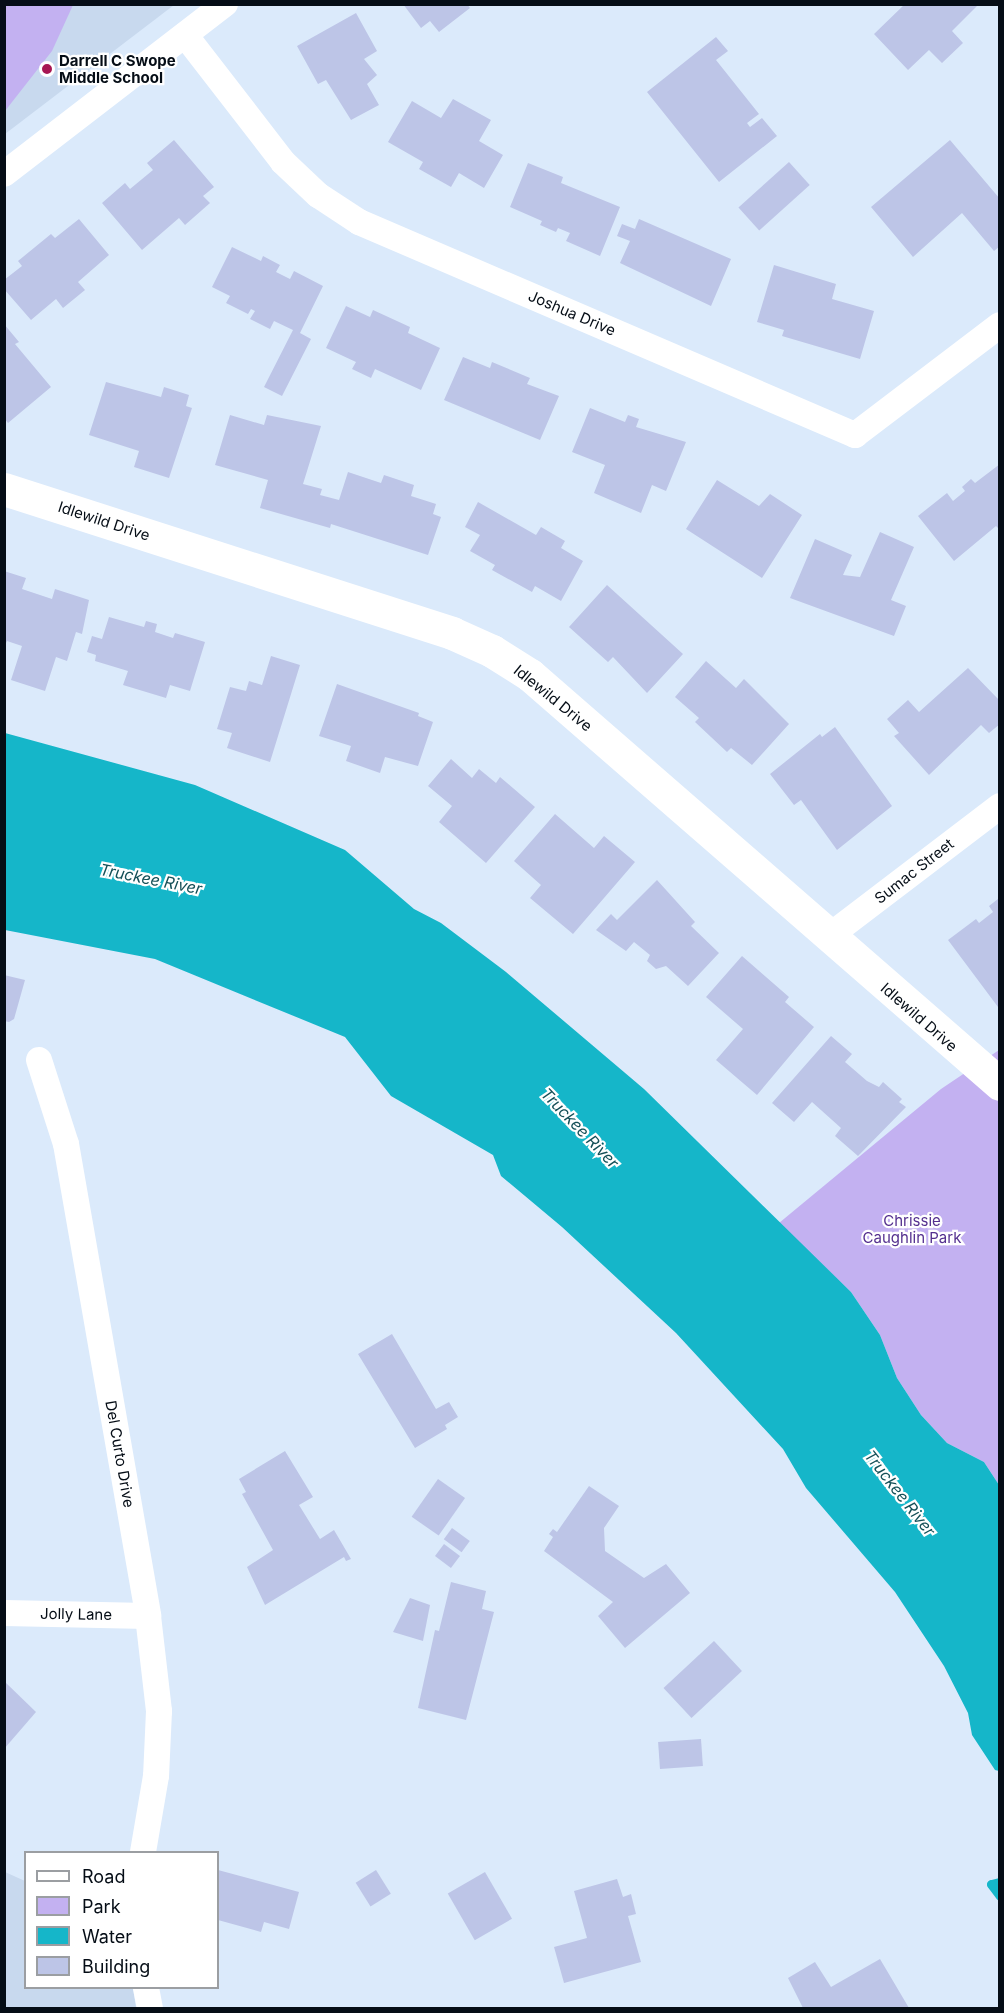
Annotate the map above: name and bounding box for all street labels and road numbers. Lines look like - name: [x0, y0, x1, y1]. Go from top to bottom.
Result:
- street label: Joshua Drive: [526, 287, 618, 339]
- street label: Idlewild Drive: [56, 498, 152, 544]
- street label: Idlewild Drive: [510, 661, 596, 735]
- street label: Sumac Street: [871, 835, 957, 907]
- street label: Idlewild Drive: [877, 979, 961, 1055]
- street label: Del Curto Drive: [102, 1399, 138, 1509]
- street label: Jolly Lane: [40, 1604, 112, 1624]

